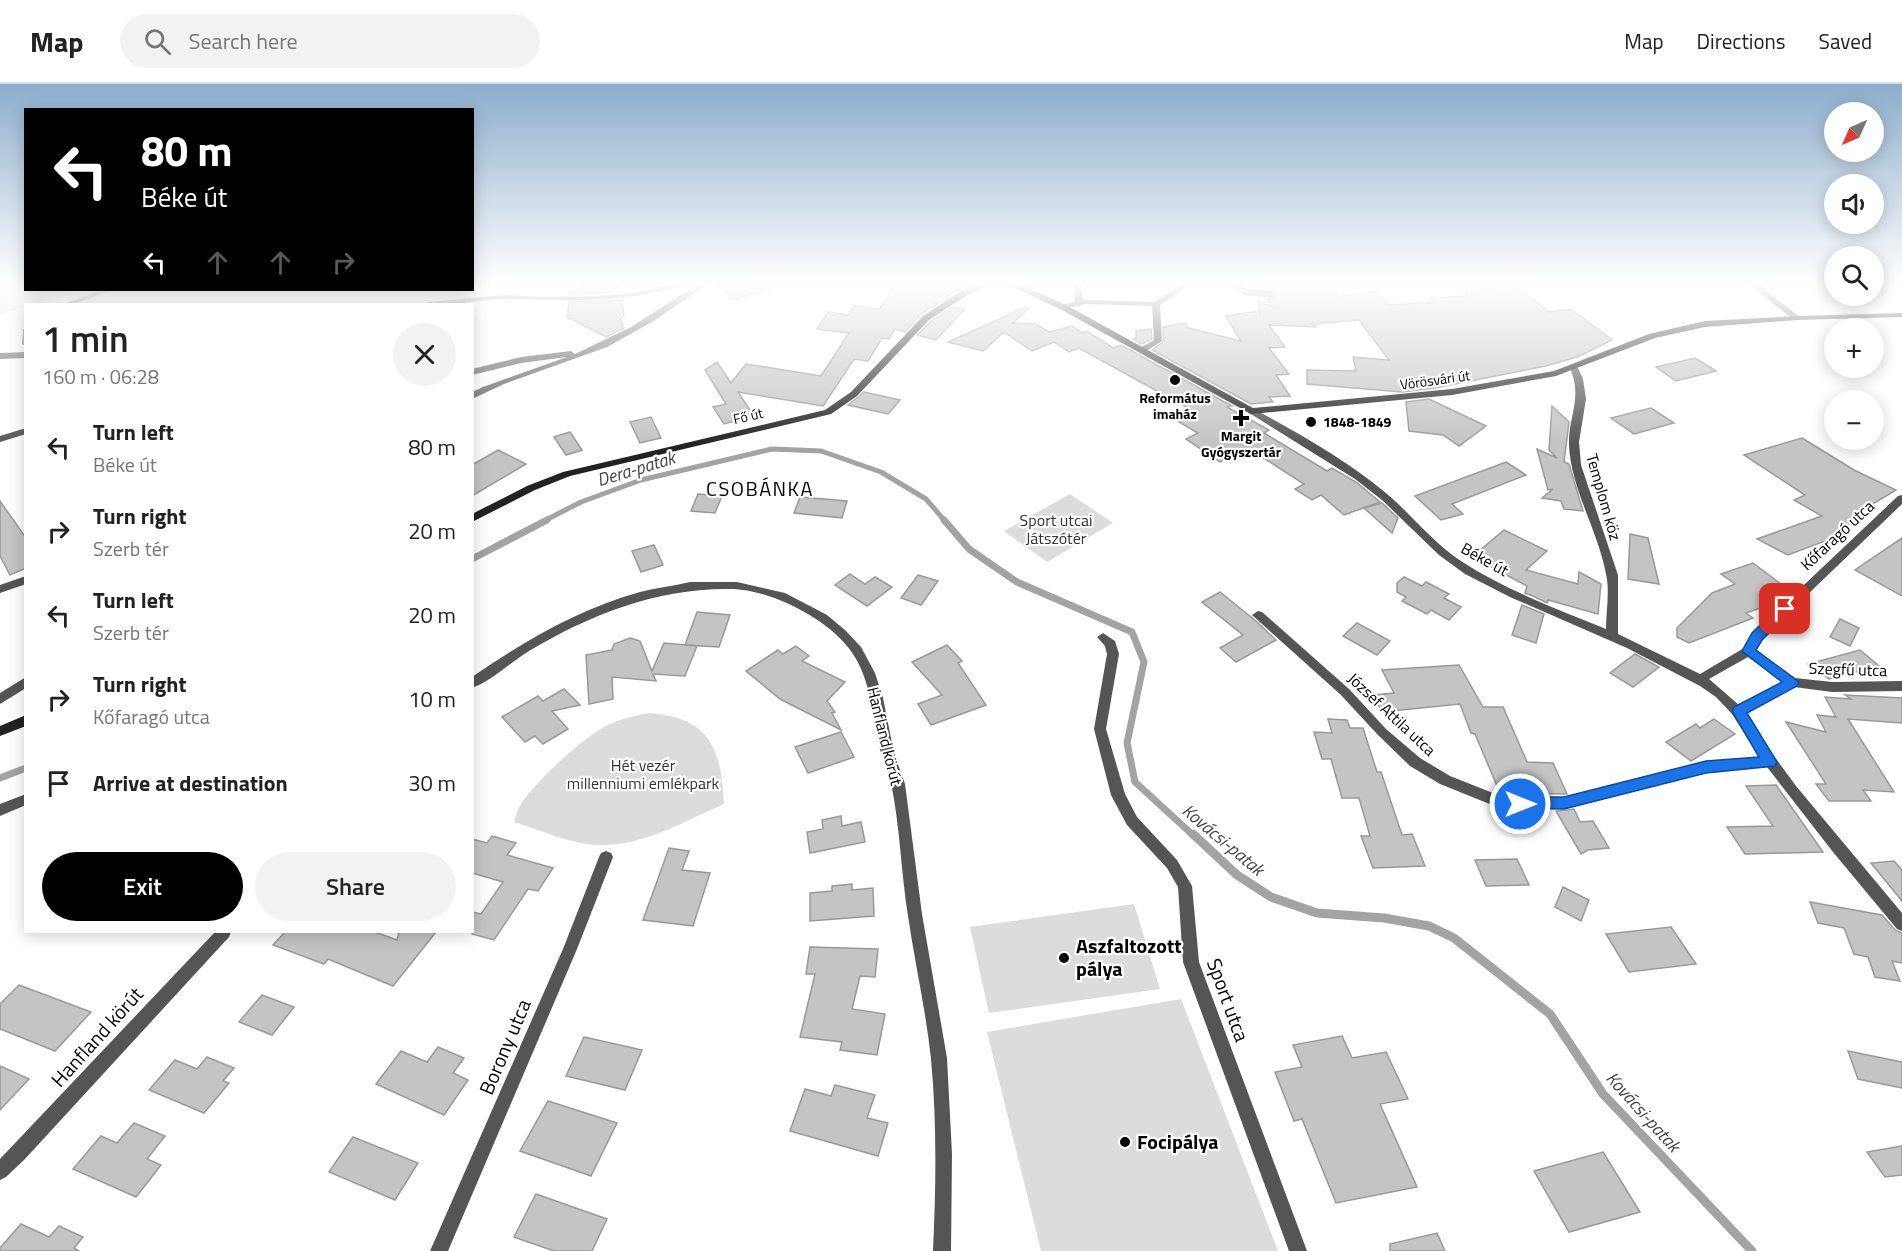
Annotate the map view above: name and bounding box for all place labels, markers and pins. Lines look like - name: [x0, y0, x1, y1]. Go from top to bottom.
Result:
- marker: Református imaház: [1168, 373, 1182, 387]
- place label: Református imaház: [1139, 387, 1211, 424]
- marker: Margit Gyógyszertár: [1234, 411, 1248, 425]
- place label: 1848-1849: [1323, 411, 1392, 432]
- marker: 1848-1849: [1304, 415, 1318, 429]
- place label: Margit Gyógyszertár: [1201, 425, 1281, 462]
- pin: [1759, 583, 1810, 634]
- place label: Aszfaltozott pálya: [1076, 930, 1182, 984]
- marker: Aszfaltozott pálya: [1057, 951, 1071, 965]
- place label: Focipálya: [1137, 1126, 1219, 1157]
- marker: Focipálya: [1118, 1135, 1132, 1149]

